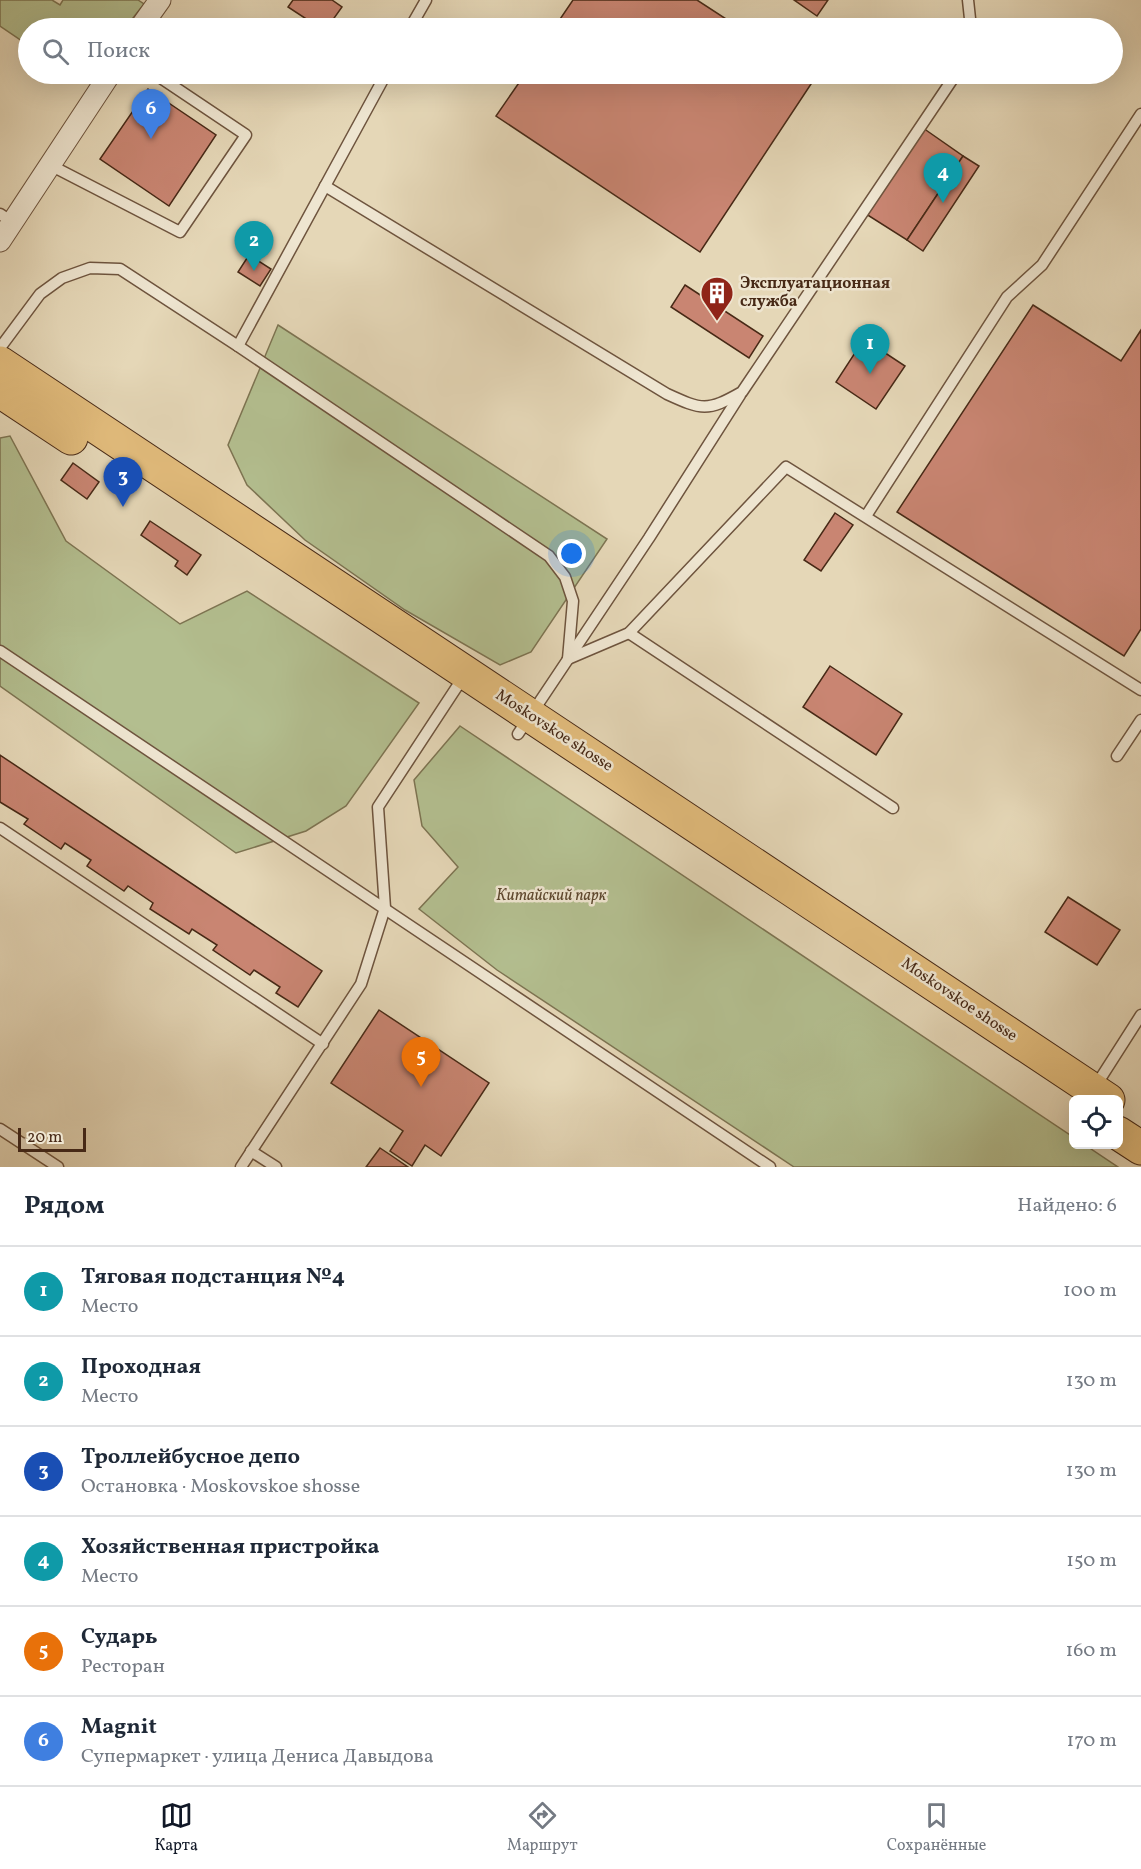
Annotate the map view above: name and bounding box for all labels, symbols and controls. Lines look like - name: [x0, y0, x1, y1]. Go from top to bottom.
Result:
- search box: [18, 18, 1123, 84]
- icon: search: [39, 35, 72, 68]
- text: Поиск: [87, 36, 150, 67]
- pin: 6: [132, 90, 170, 139]
- pin: 4: [924, 154, 962, 203]
- pin: 2: [234, 222, 274, 271]
- place label: Эксплуатационная служба: [740, 273, 890, 313]
- building icon: Эксплуатационная служба: [699, 275, 735, 322]
- pin: 1: [850, 324, 890, 374]
- pin: 3: [104, 458, 142, 507]
- your location: [557, 539, 586, 568]
- street label: Moskovskoe shosse: [491, 685, 617, 777]
- park label: Китайский парк: [496, 885, 606, 907]
- street label: Moskovskoe shosse: [896, 953, 1022, 1047]
- pin: 5: [402, 1038, 440, 1087]
- map controls: [1069, 1095, 1123, 1149]
- button: locate: [1069, 1095, 1123, 1149]
- scale bar: [18, 1125, 86, 1152]
- text: 20 m: [27, 1127, 62, 1149]
- text: Рядом: [24, 1188, 104, 1224]
- text: Найдено: 6: [1017, 1192, 1117, 1220]
- text: Тяговая подстанция №4: [81, 1262, 345, 1293]
- text: 1: [39, 1277, 48, 1305]
- text: 100 m: [1063, 1277, 1117, 1305]
- text: Место: [81, 1293, 138, 1321]
- text: Проходная: [81, 1352, 201, 1383]
- text: 2: [38, 1367, 49, 1395]
- text: 130 m: [1066, 1367, 1117, 1395]
- text: Место: [81, 1383, 138, 1411]
- text: Троллейбусное депо: [81, 1442, 300, 1473]
- text: 3: [38, 1457, 49, 1485]
- text: 130 m: [1066, 1457, 1117, 1485]
- text: Остановка · Moskovskoe shosse: [81, 1473, 360, 1501]
- text: Хозяйственная пристройка: [81, 1532, 380, 1563]
- text: 4: [37, 1547, 50, 1575]
- text: 150 m: [1066, 1547, 1117, 1575]
- text: Место: [81, 1563, 138, 1591]
- text: Сударь: [81, 1622, 158, 1653]
- text: 5: [39, 1637, 48, 1665]
- text: 160 m: [1065, 1637, 1117, 1665]
- text: Ресторан: [81, 1653, 165, 1681]
- text: Magnit: [81, 1712, 157, 1743]
- text: 6: [38, 1727, 49, 1755]
- text: 170 m: [1067, 1727, 1117, 1755]
- text: Супермаркет · улица Дениса Давыдова: [81, 1743, 434, 1771]
- tab: Карта: [155, 1799, 198, 1857]
- tab: Маршрут: [507, 1799, 578, 1857]
- tab: Сохранённые: [887, 1799, 986, 1857]

